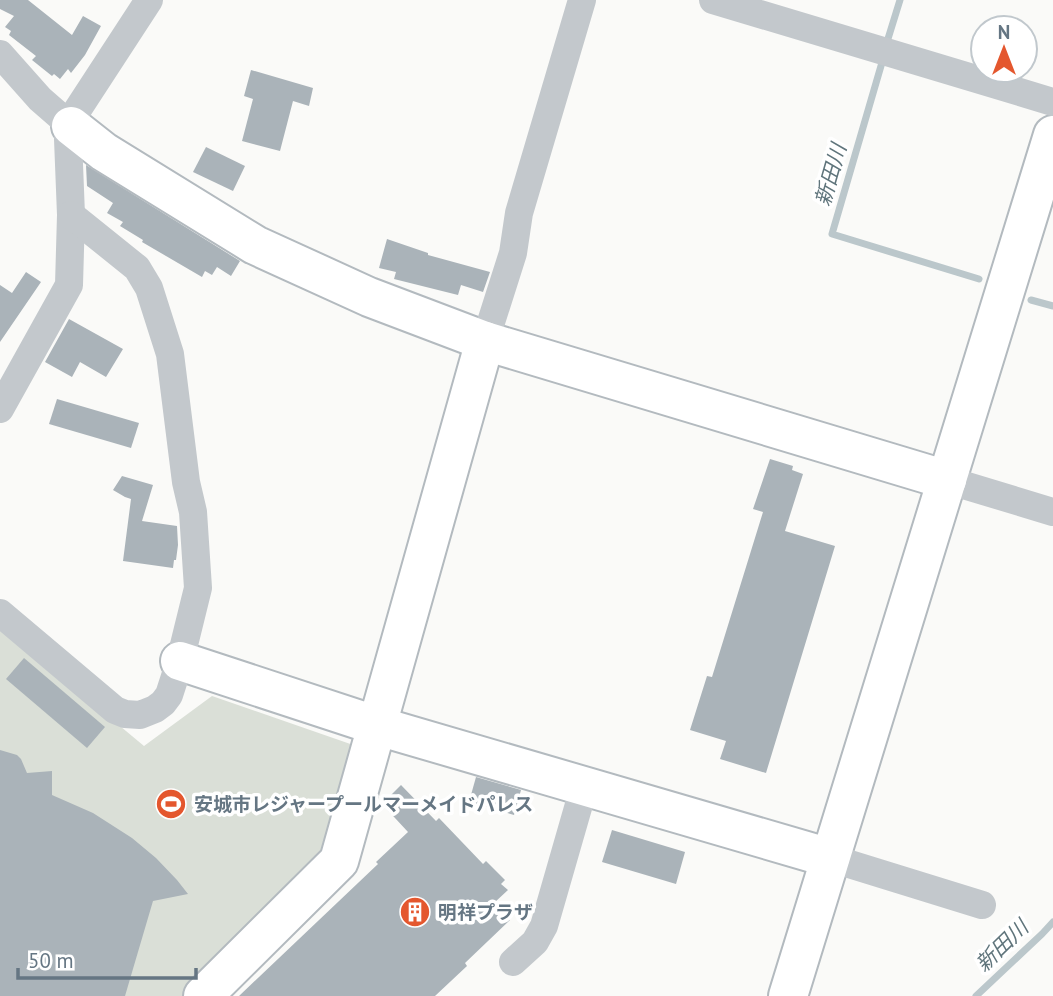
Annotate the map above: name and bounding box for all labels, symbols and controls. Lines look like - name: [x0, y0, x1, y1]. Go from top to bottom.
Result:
- north arrow: [969, 14, 1039, 84]
- text: N: [998, 20, 1010, 44]
- water label: 新田川: [809, 139, 853, 209]
- sports icon: 安城市レジャープールマーメイドパレス: [154, 787, 188, 821]
- place label: 安城市レジャープールマーメイドパレス: [194, 792, 533, 816]
- building icon: 明祥プラザ: [398, 895, 432, 929]
- place label: 明祥プラザ: [438, 900, 533, 924]
- water label: 新田川: [970, 913, 1035, 977]
- scale bar: [18, 936, 196, 980]
- text: 50 m: [28, 947, 74, 974]

